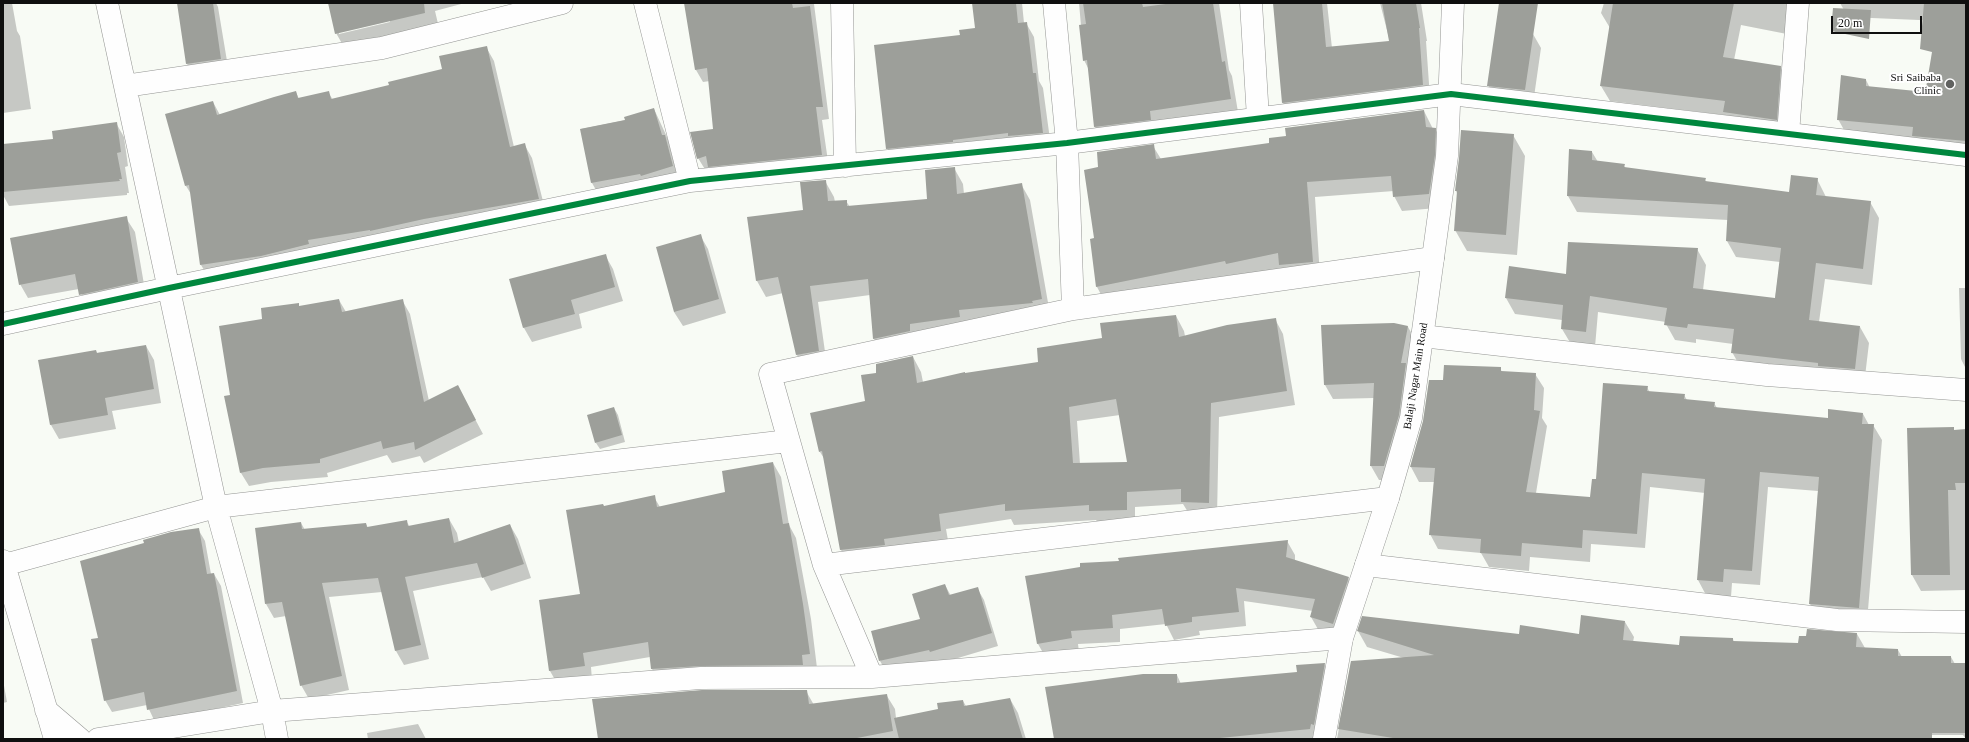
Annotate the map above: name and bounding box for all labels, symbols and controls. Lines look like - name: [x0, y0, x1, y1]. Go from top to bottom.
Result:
- scale bar: [1833, 8, 1924, 34]
- text: 20 m: [1838, 16, 1862, 30]
- place label: Sri Saibaba Clinic: [1891, 71, 1941, 97]
- marker: Sri Saibaba Clinic: [1944, 78, 1956, 90]
- street label: Balaji Nagar Main Road: [1401, 322, 1431, 430]

